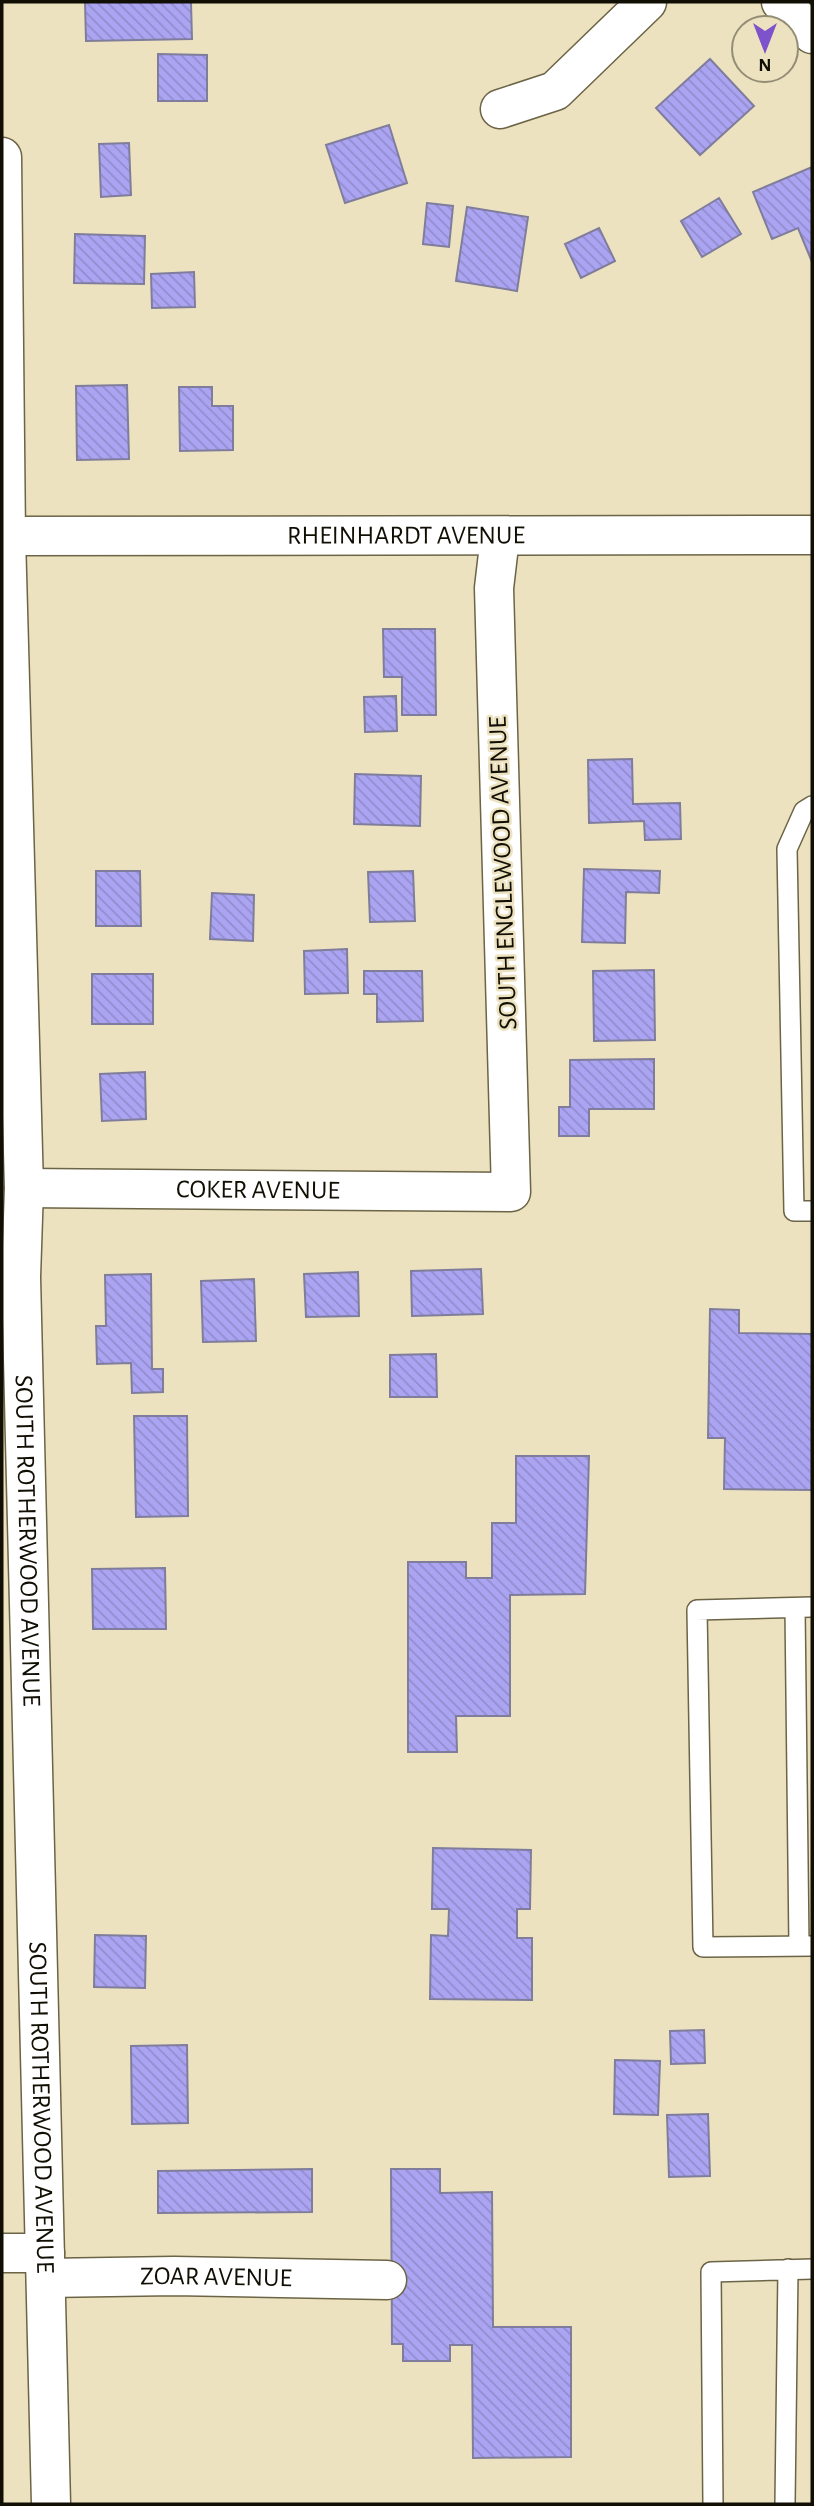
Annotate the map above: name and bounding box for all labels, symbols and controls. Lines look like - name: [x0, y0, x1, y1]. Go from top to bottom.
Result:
- north arrow: [730, 14, 800, 84]
- text: N: [758, 55, 772, 74]
- street label: RHEINHARDT AVENUE: [287, 522, 525, 549]
- street label: SOUTH ENGLEWOOD AVENUE: [485, 716, 521, 1030]
- street label: COKER AVENUE: [176, 1176, 340, 1204]
- street label: SOUTH ROTHERWOOD AVENUE: [10, 1374, 44, 1707]
- street label: SOUTH ROTHERWOOD AVENUE: [24, 1941, 58, 2274]
- street label: ZOAR AVENUE: [140, 2263, 292, 2291]

